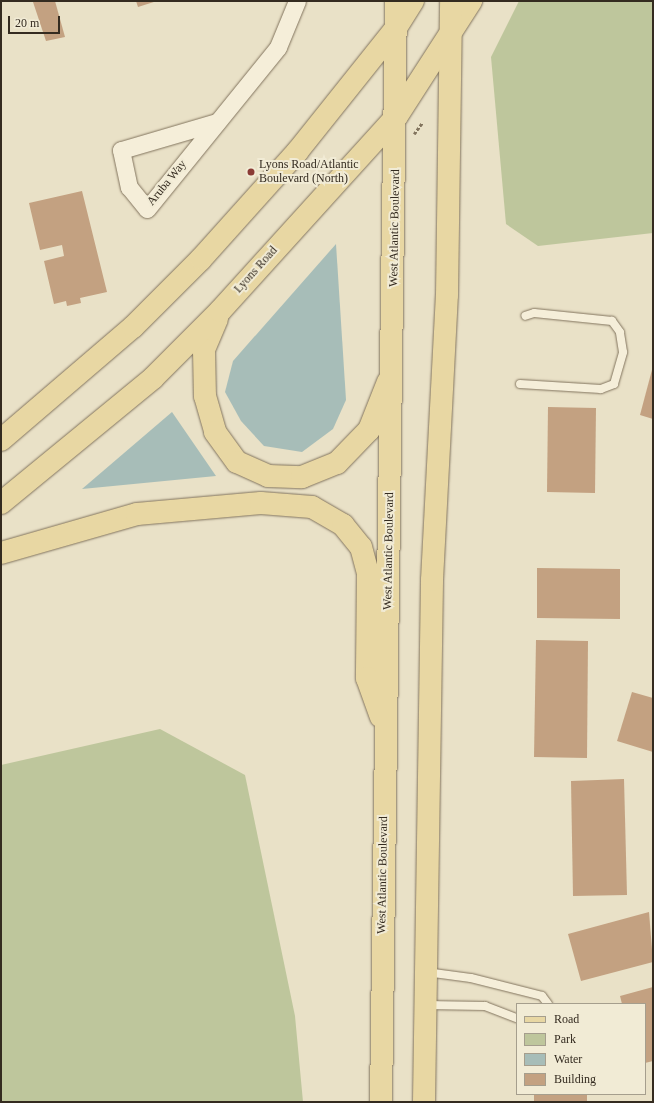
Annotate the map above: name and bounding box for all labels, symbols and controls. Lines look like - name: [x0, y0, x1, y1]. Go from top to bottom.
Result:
- scale bar: [10, 8, 62, 34]
- text: 20 m: [15, 16, 39, 30]
- street label: Aruba Way: [144, 157, 190, 209]
- place label: Lyons Road/Atlantic Boulevard (North): [259, 158, 359, 186]
- marker: Lyons Road/Atlantic Boulevard (North): [246, 167, 256, 177]
- street label: West Atlantic Boulevard: [387, 169, 403, 287]
- street label: Lyons Road: [231, 244, 281, 296]
- street label: West Atlantic Boulevard: [381, 492, 397, 610]
- street label: West Atlantic Boulevard: [375, 816, 391, 934]
- legend: [516, 1003, 646, 1095]
- text: Road: [554, 1012, 579, 1026]
- text: Park: [554, 1032, 576, 1046]
- text: Water: [554, 1052, 582, 1066]
- text: Building: [554, 1072, 596, 1086]

